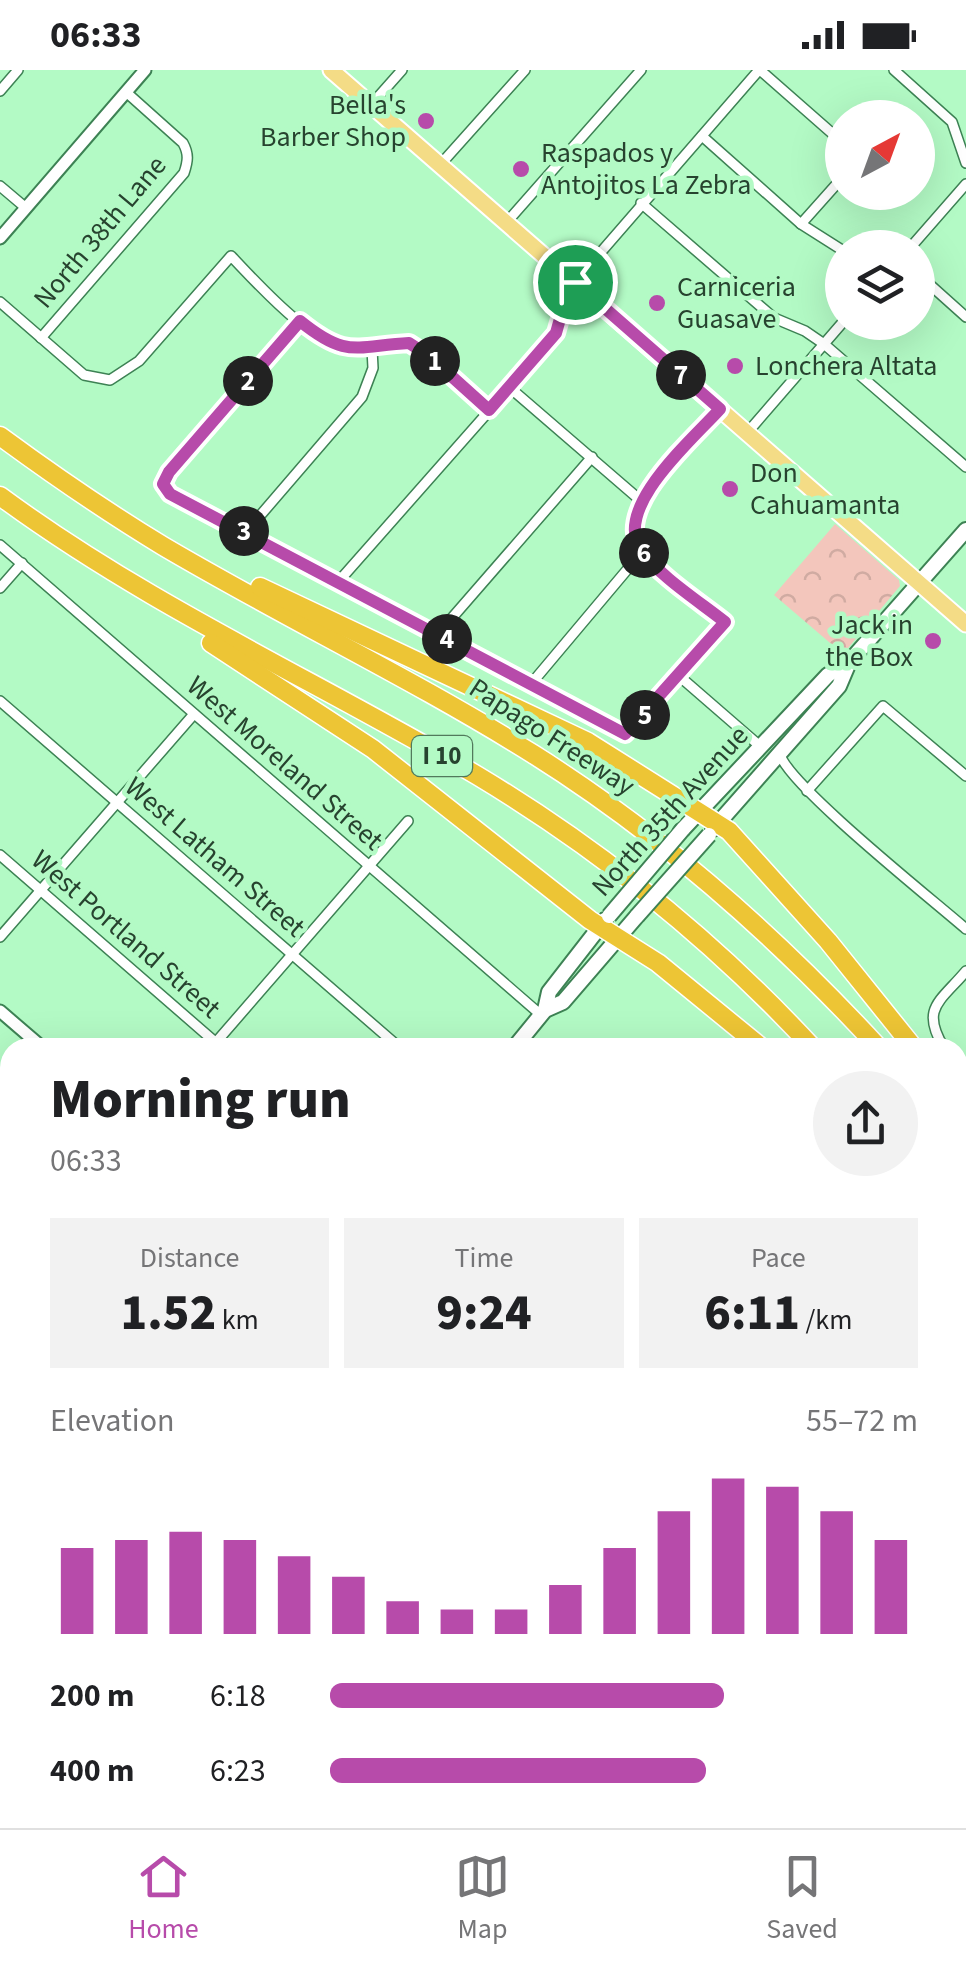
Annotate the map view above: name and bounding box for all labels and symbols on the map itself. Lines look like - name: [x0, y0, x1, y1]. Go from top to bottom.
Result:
- place label: Bella's Barber Shop: [260, 85, 406, 157]
- north arrow: [825, 100, 935, 210]
- marker: Bella's Barber Shop: [415, 110, 437, 132]
- place label: Raspados y Antojitos La Zebra: [541, 133, 751, 205]
- street label: North 38th Lane: [24, 147, 176, 317]
- marker: Raspados y Antojitos La Zebra: [510, 158, 532, 180]
- pin: [533, 240, 618, 325]
- place label: Carniceria Guasave: [677, 267, 796, 339]
- marker: Carniceria Guasave: [646, 292, 668, 314]
- pin: 1: [410, 336, 460, 386]
- place label: Lonchera Altata: [755, 346, 937, 386]
- pin: 7: [656, 350, 706, 400]
- marker: Lonchera Altata: [724, 355, 746, 377]
- pin: 2: [223, 356, 273, 406]
- place label: Don Cahuamanta: [750, 453, 900, 525]
- marker: Don Cahuamanta: [719, 478, 741, 500]
- pin: 3: [219, 506, 269, 556]
- pin: 6: [619, 528, 669, 578]
- place label: Jack in the Box: [825, 605, 914, 677]
- pin: 4: [422, 614, 472, 664]
- marker: Jack in the Box: [922, 630, 944, 652]
- street label: West Moreland Street: [178, 666, 392, 860]
- street label: Papago Freeway: [461, 668, 643, 806]
- pin: 5: [620, 690, 670, 740]
- street label: North 35th Avenue: [582, 717, 758, 905]
- road number: I 10: [412, 736, 472, 776]
- street label: West Latham Street: [116, 767, 314, 947]
- street label: West Portland Street: [22, 840, 230, 1028]

